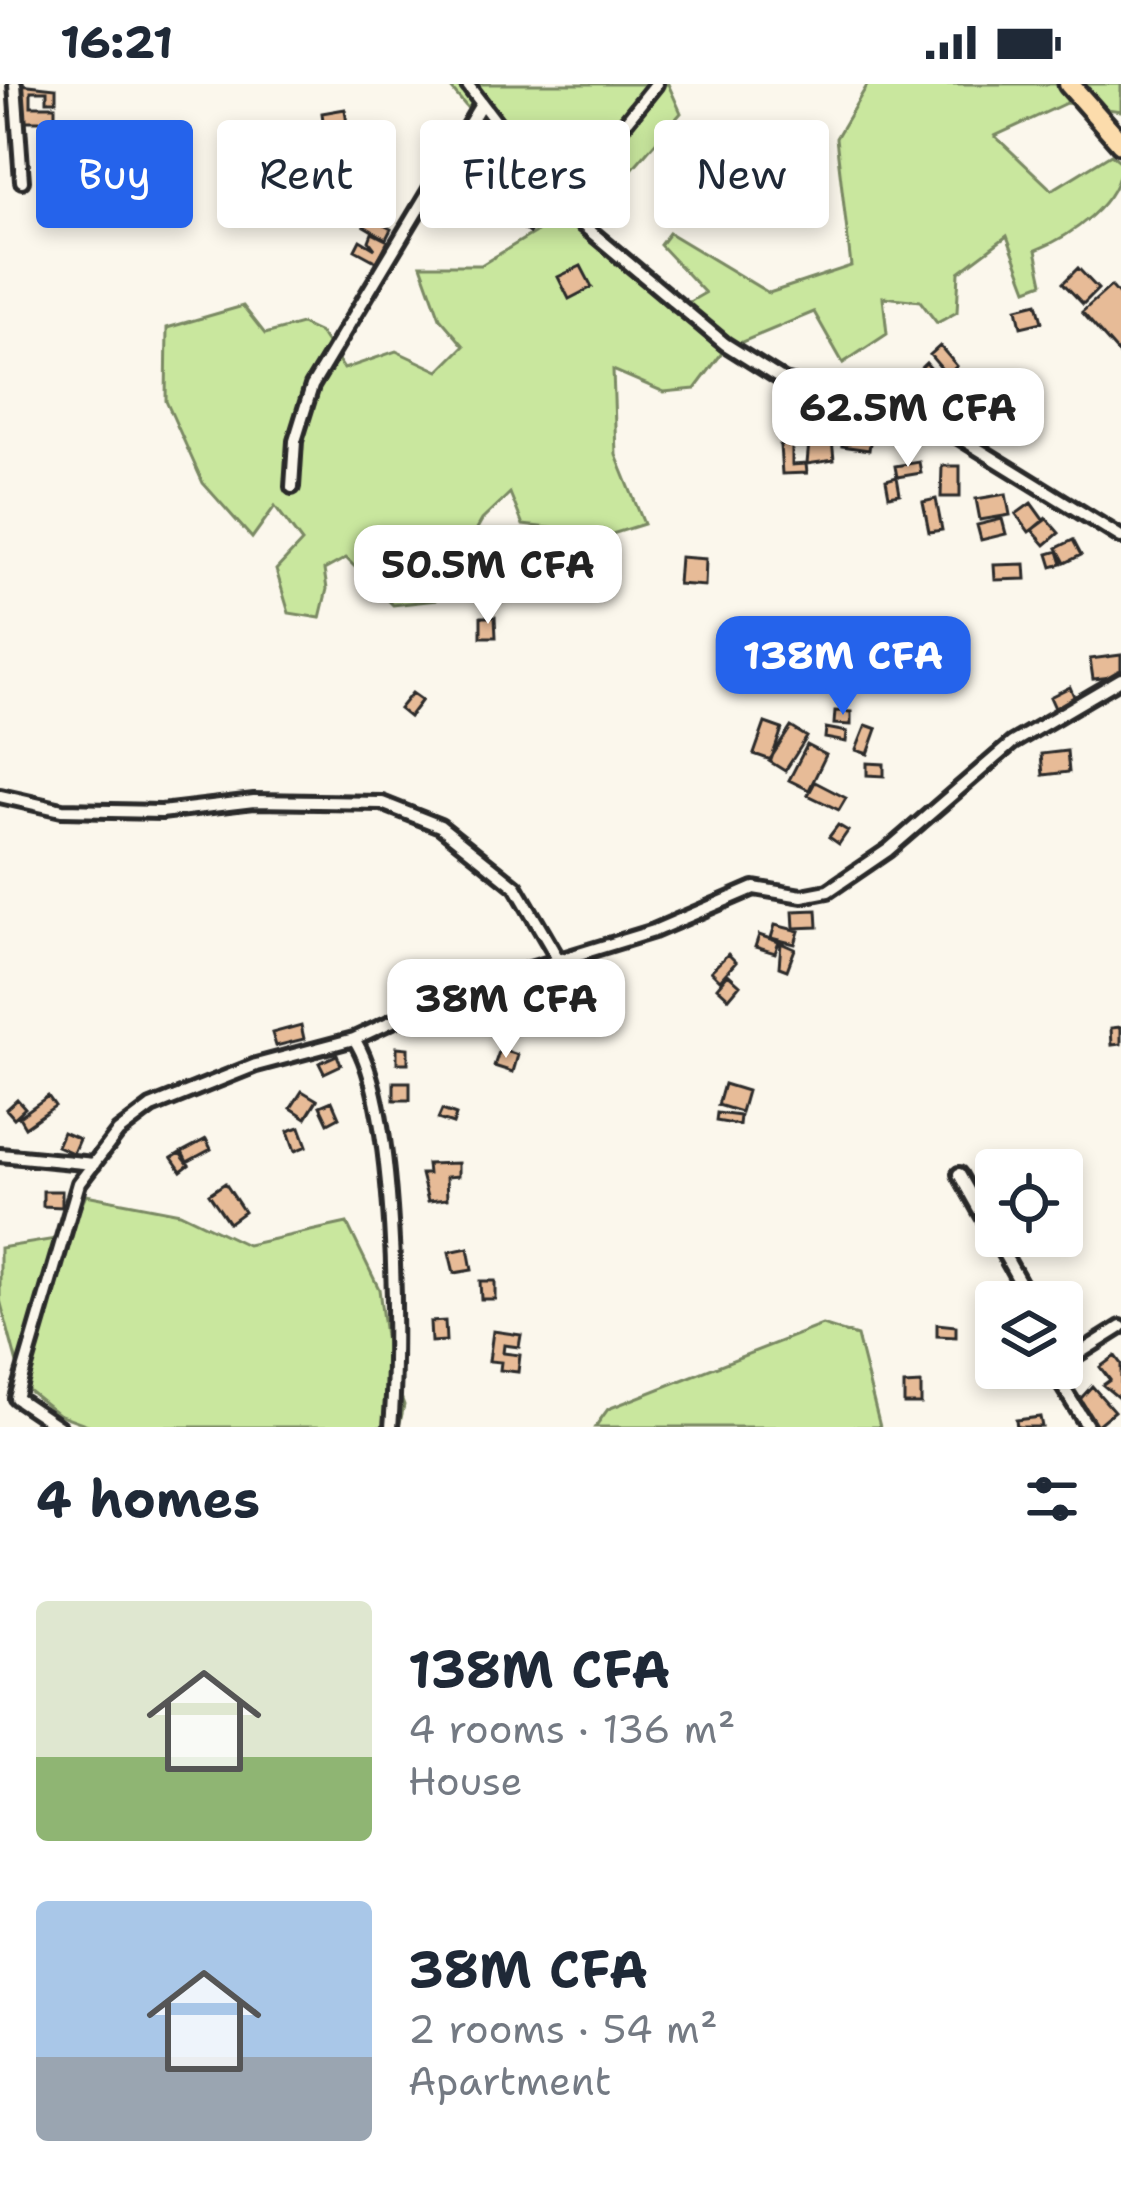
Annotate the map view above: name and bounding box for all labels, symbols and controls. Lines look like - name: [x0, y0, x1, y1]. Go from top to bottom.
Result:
- text: 16:21: [60, 12, 173, 72]
- chip: Buy: [36, 120, 193, 228]
- chip: Rent: [217, 120, 396, 228]
- chip: Filters: [420, 120, 630, 228]
- chip: New: [654, 120, 829, 228]
- pin: 62.5M CFA: [771, 368, 1045, 470]
- text: 62.5M CFA: [799, 381, 1017, 433]
- pin: 50.5M CFA: [351, 525, 625, 627]
- text: 50.5M CFA: [381, 538, 595, 590]
- pin: 138M CFA: [719, 616, 967, 718]
- text: 138M CFA: [743, 629, 943, 681]
- pin: 38M CFA: [395, 959, 617, 1061]
- text: 38M CFA: [414, 972, 598, 1024]
- map controls: [975, 1149, 1083, 1389]
- button: locate: [975, 1149, 1083, 1257]
- button: layers: [975, 1281, 1083, 1389]
- text: 4 homes: [36, 1465, 260, 1533]
- icon: filters: [1019, 1466, 1085, 1532]
- text: 138M CFA: [408, 1635, 670, 1703]
- icon: home: [132, 1649, 276, 1793]
- text: 4 rooms · 136 m²: [408, 1703, 735, 1755]
- text: House: [408, 1755, 523, 1807]
- text: 38M CFA: [408, 1935, 648, 2003]
- icon: home: [132, 1949, 276, 2093]
- text: 2 rooms · 54 m²: [408, 2003, 718, 2055]
- text: Apartment: [408, 2055, 611, 2107]

